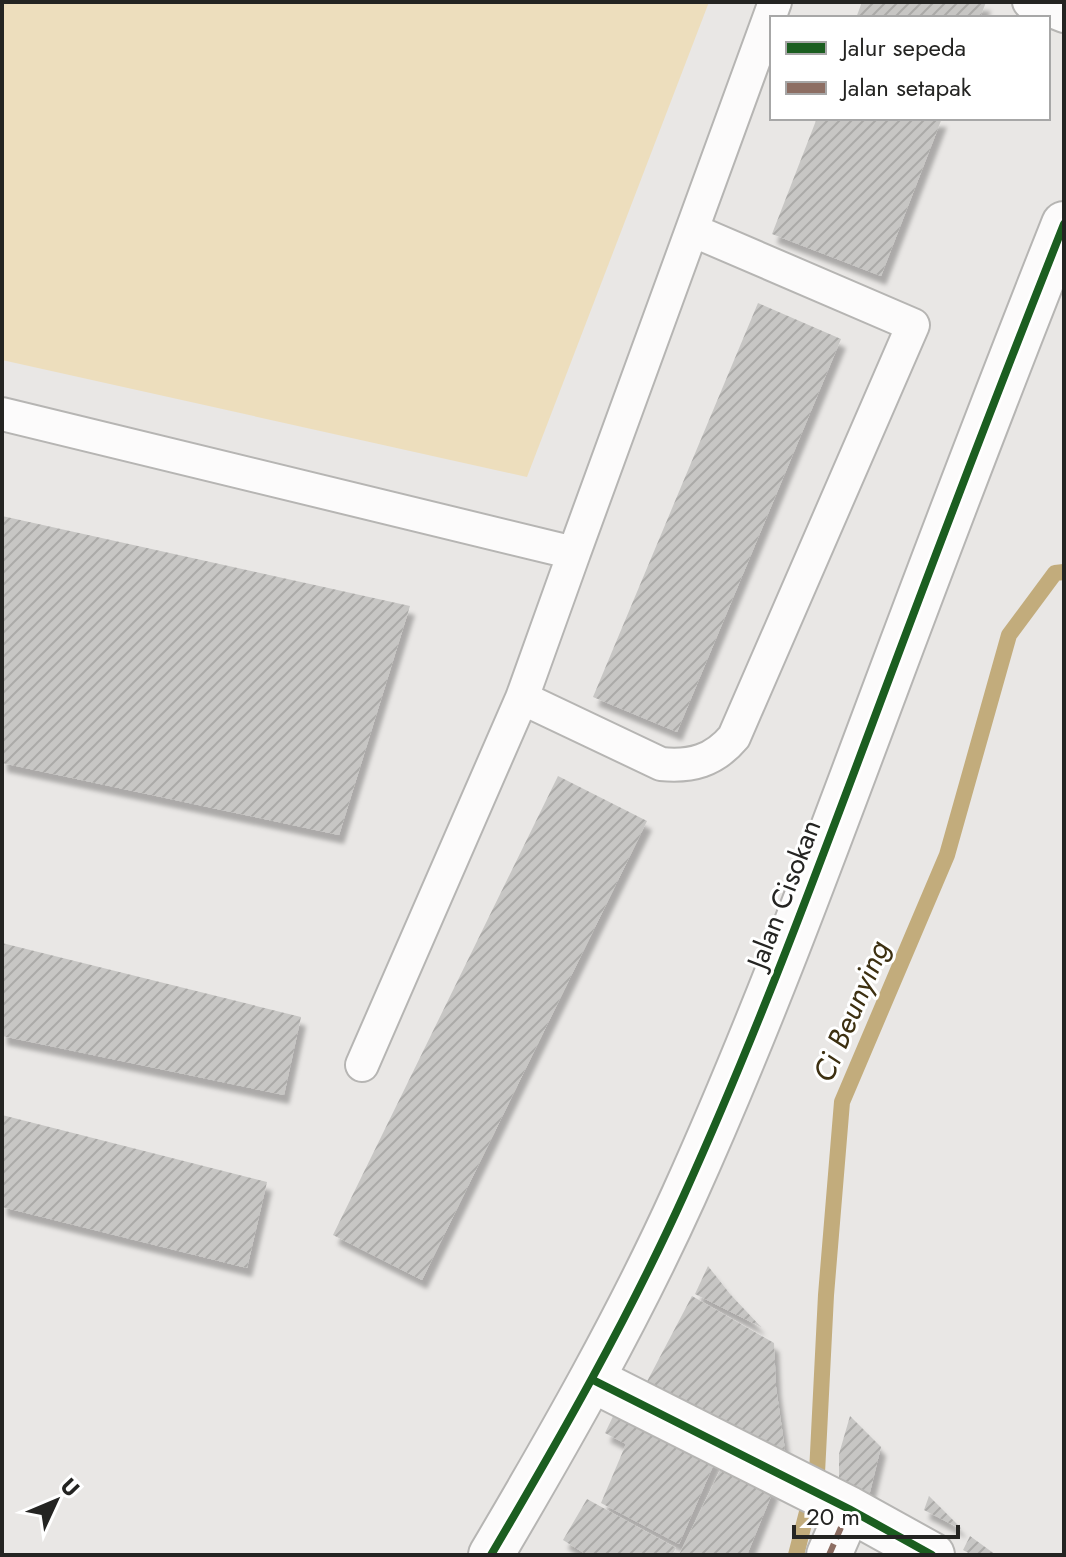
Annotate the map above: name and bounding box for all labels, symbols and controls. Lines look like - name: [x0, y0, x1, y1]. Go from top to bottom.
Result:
- legend: [770, 16, 1050, 120]
- text: Jalur sepeda: [839, 30, 966, 65]
- text: Jalan setapak: [839, 70, 972, 105]
- street label: Jalan Cisokan: [735, 813, 831, 978]
- water label: Ci Beunying: [802, 933, 900, 1089]
- north arrow: [16, 1461, 96, 1541]
- text: U: [54, 1470, 87, 1504]
- scale bar: [794, 1489, 958, 1539]
- text: 20 m: [806, 1499, 860, 1534]

